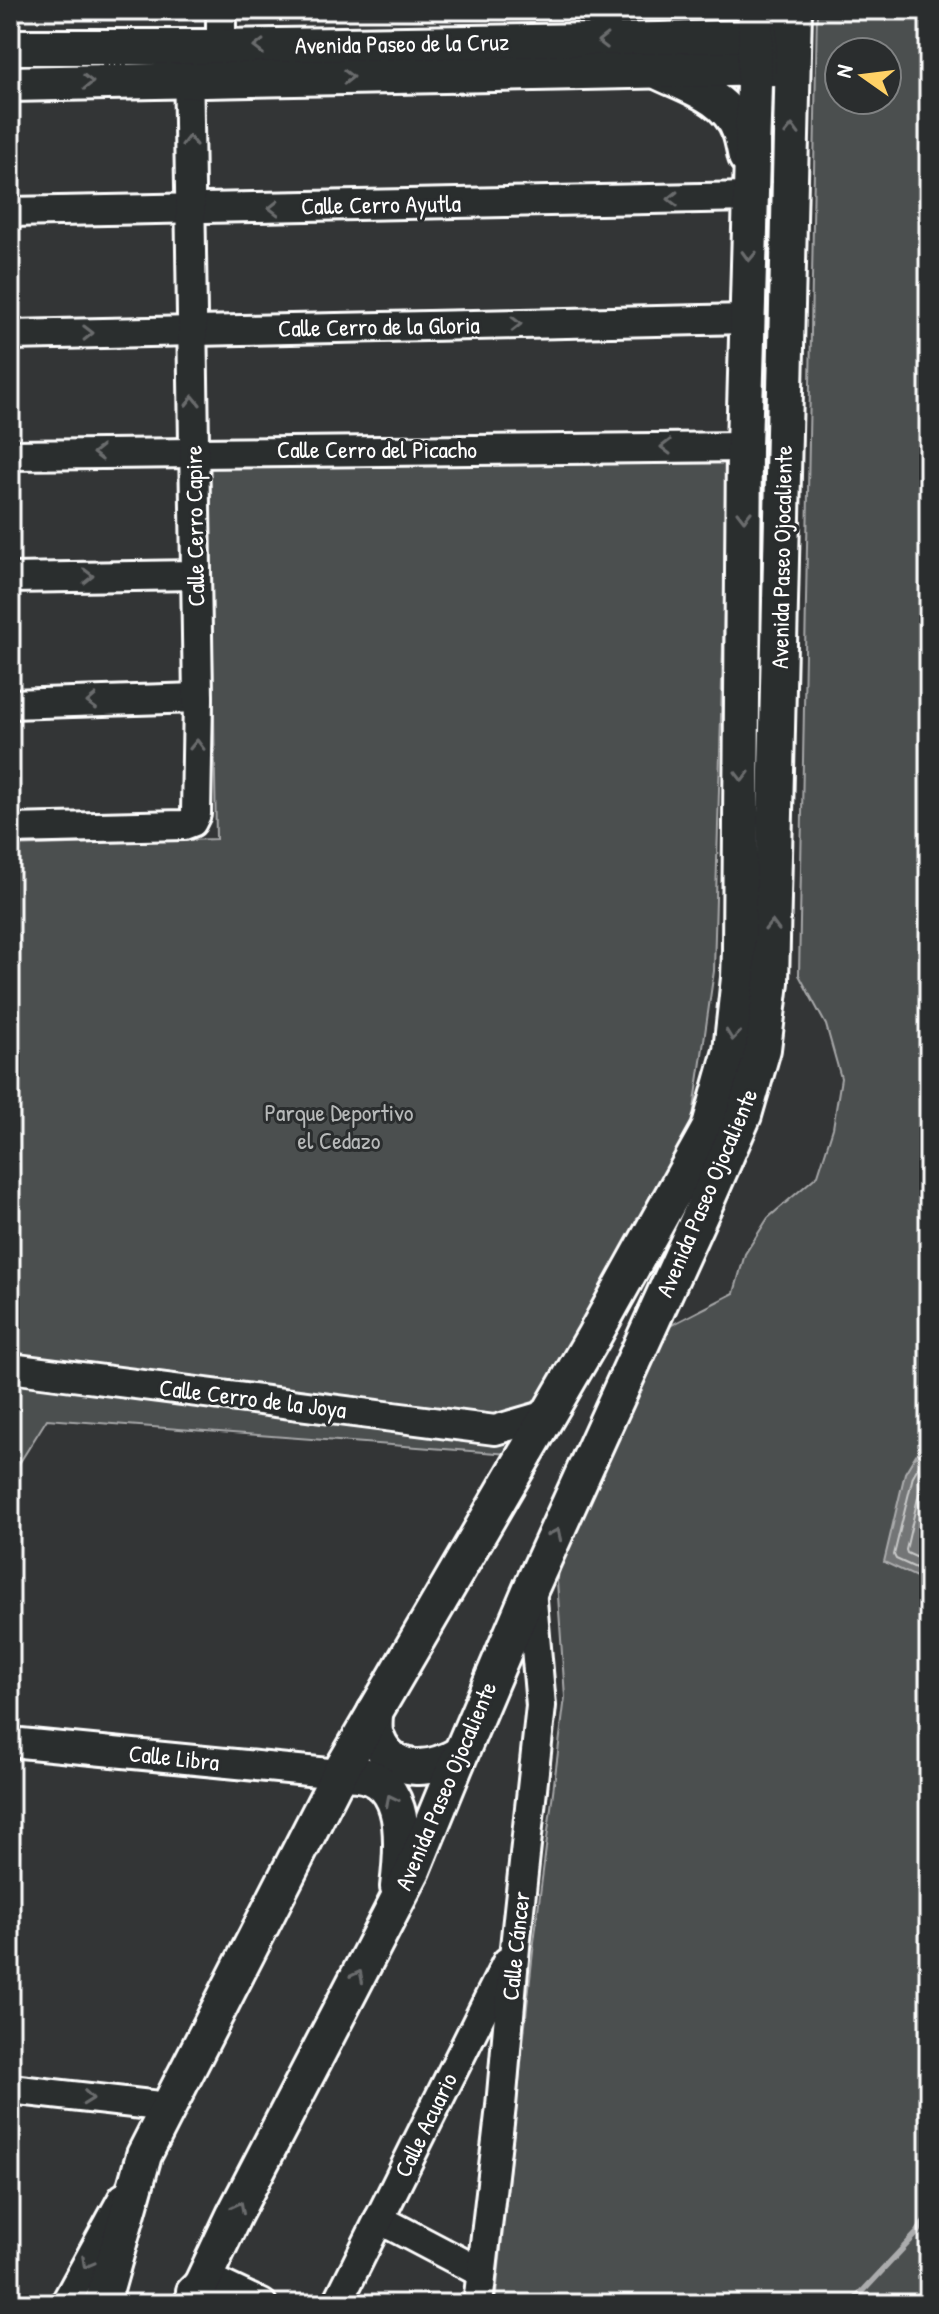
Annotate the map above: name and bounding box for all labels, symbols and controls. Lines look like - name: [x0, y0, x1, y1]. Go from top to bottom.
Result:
- street label: Avenida Paseo de la Cruz: [295, 25, 509, 61]
- one-way arrow: [596, 32, 609, 50]
- north arrow: [823, 36, 903, 116]
- one-way arrow: [252, 38, 265, 56]
- text: N: [828, 62, 860, 80]
- one-way arrow: [342, 68, 355, 86]
- one-way arrow: [82, 73, 95, 91]
- one-way arrow: [783, 123, 800, 136]
- one-way arrow: [180, 134, 198, 147]
- street label: Calle Cerro Ayutla: [301, 187, 461, 221]
- one-way arrow: [666, 190, 679, 208]
- one-way arrow: [267, 199, 280, 216]
- one-way arrow: [741, 250, 758, 263]
- street label: Calle Cerro de la Gloria: [278, 308, 480, 344]
- one-way arrow: [510, 315, 523, 333]
- one-way arrow: [82, 325, 95, 342]
- one-way arrow: [185, 394, 202, 407]
- street label: Calle Cerro del Picacho: [277, 433, 477, 465]
- one-way arrow: [659, 438, 672, 456]
- one-way arrow: [91, 444, 104, 462]
- street label: Avenida Paseo Ojocaliente: [763, 444, 799, 669]
- street label: Calle Cerro Capire: [177, 445, 211, 607]
- one-way arrow: [735, 510, 752, 523]
- one-way arrow: [82, 568, 95, 585]
- one-way arrow: [85, 693, 98, 710]
- one-way arrow: [188, 738, 206, 751]
- one-way arrow: [733, 770, 750, 783]
- one-way arrow: [764, 919, 781, 932]
- one-way arrow: [724, 1029, 741, 1042]
- street label: Avenida Paseo Ojocaliente: [648, 1083, 765, 1302]
- park label: Parque Deportivo el Cedazo: [264, 1096, 414, 1156]
- street label: Calle Cerro de la Joya: [158, 1371, 348, 1425]
- one-way arrow: [546, 1528, 562, 1543]
- street label: Avenida Paseo Ojocaliente: [387, 1676, 504, 1895]
- street label: Calle Libra: [127, 1736, 221, 1778]
- one-way arrow: [385, 1793, 401, 1808]
- street label: Calle Cáncer: [493, 1890, 537, 2002]
- one-way arrow: [349, 1969, 364, 1984]
- street label: Calle Acuario: [386, 2067, 464, 2182]
- one-way arrow: [81, 2089, 94, 2106]
- one-way arrow: [229, 2200, 244, 2215]
- one-way arrow: [82, 2255, 97, 2269]

